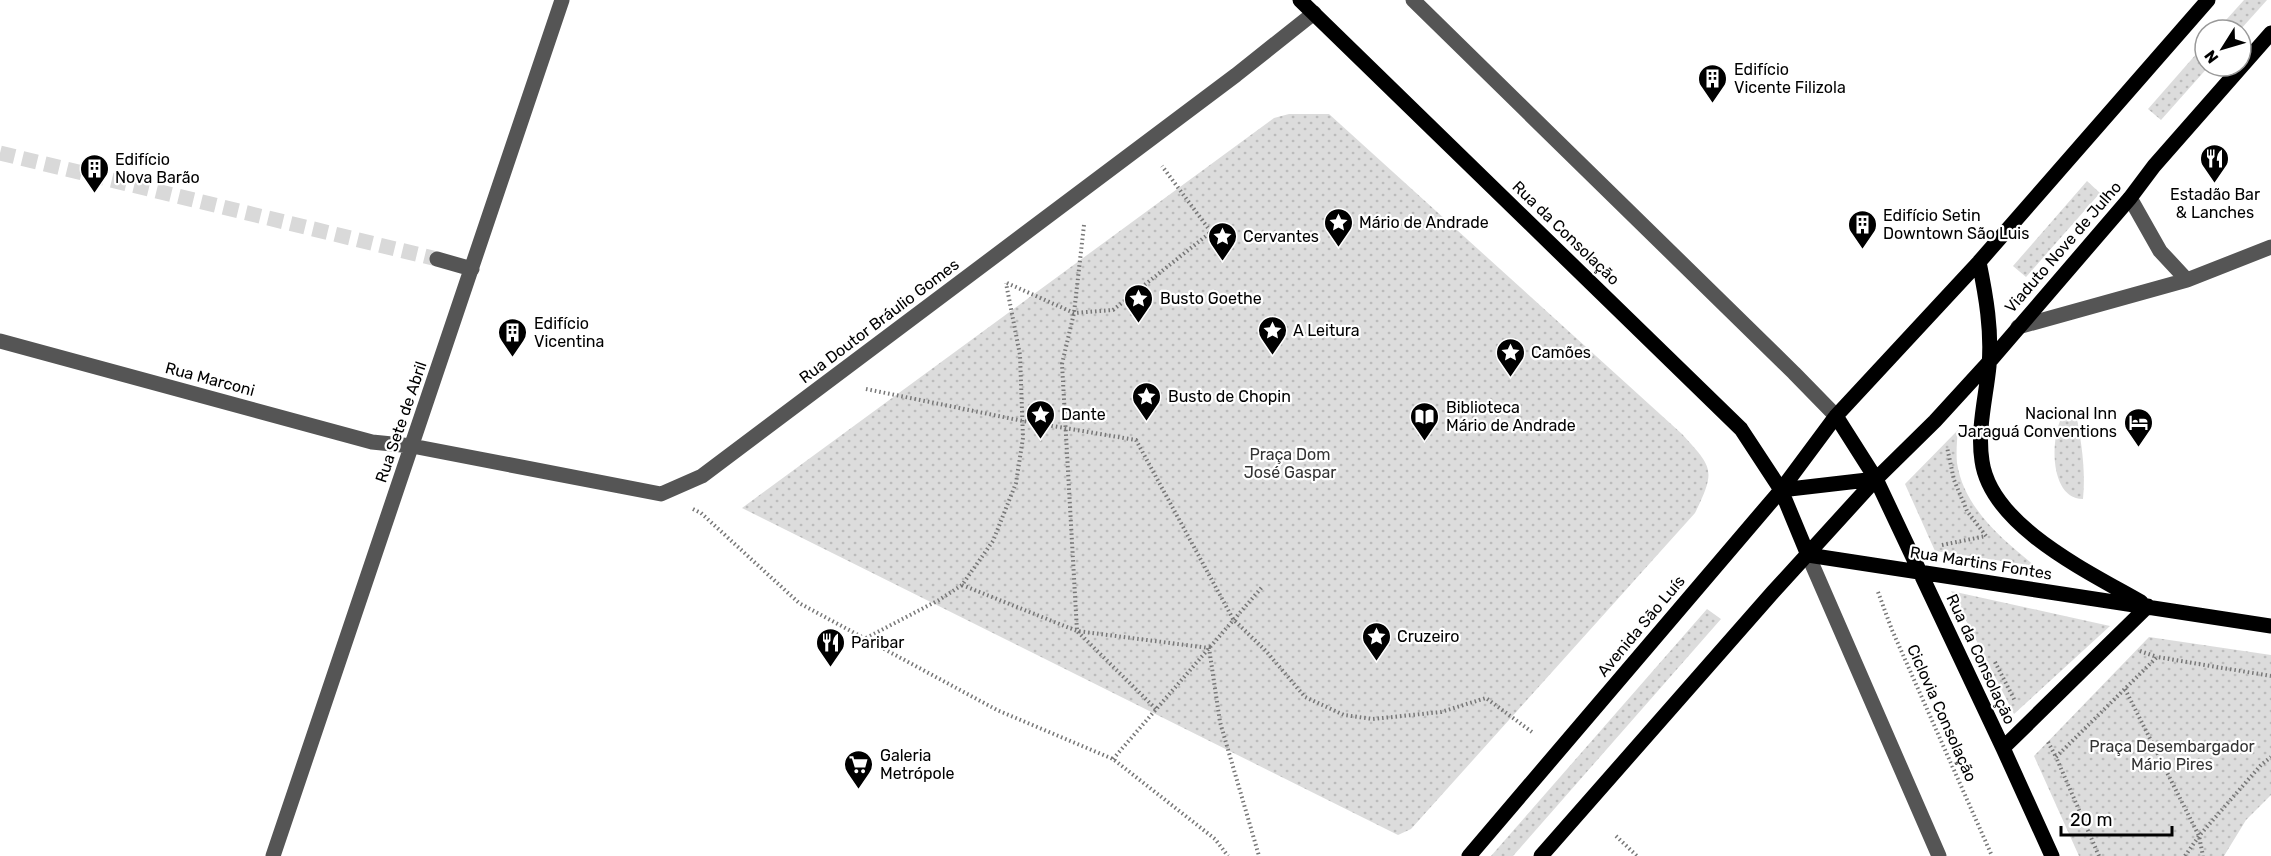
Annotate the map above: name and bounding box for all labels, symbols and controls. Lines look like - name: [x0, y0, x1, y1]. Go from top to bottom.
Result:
- north arrow: [2193, 18, 2253, 78]
- text: N: [2200, 46, 2222, 67]
- place label: Edifício Vicente Filizola: [1734, 60, 1846, 97]
- building icon: Edifício Vicente Filizola: [1697, 62, 1729, 104]
- restaurant icon: Estadão Bar & Lanches: [2199, 142, 2231, 184]
- place label: Edifício Nova Barão: [115, 150, 200, 187]
- building icon: Edifício Nova Barão: [78, 152, 110, 194]
- street label: Rua da Consolação: [1508, 177, 1624, 289]
- street label: Viaduto Nove de Julho: [2001, 177, 2125, 317]
- place label: Estadão Bar & Lanches: [2170, 185, 2260, 222]
- place icon: Mário de Andrade: [1322, 206, 1354, 248]
- place label: Edifício Setin Downtown São Luis: [1883, 206, 2029, 243]
- building icon: Edifício Setin Downtown São Luis: [1846, 208, 1878, 250]
- place label: Mário de Andrade: [1359, 213, 1489, 232]
- place icon: Cervantes: [1206, 220, 1238, 262]
- place label: Cervantes: [1243, 227, 1319, 246]
- street label: Rua Doutor Bráulio Gomes: [795, 255, 963, 387]
- place icon: Busto Goethe: [1123, 282, 1155, 324]
- place label: Busto Goethe: [1160, 289, 1262, 308]
- place label: Edifício Vicentina: [534, 314, 604, 351]
- place icon: A Leitura: [1256, 314, 1288, 356]
- building icon: Edifício Vicentina: [497, 316, 529, 358]
- place label: A Leitura: [1293, 321, 1360, 340]
- place icon: Camões: [1494, 336, 1526, 378]
- place label: Camões: [1531, 343, 1591, 362]
- street label: Rua Marconi: [163, 358, 257, 400]
- street label: Rua Sete de Abril: [371, 359, 431, 485]
- place icon: Busto de Chopin: [1131, 380, 1163, 422]
- place label: Busto de Chopin: [1168, 387, 1291, 406]
- place icon: Dante: [1024, 398, 1056, 440]
- place label: Biblioteca Mário de Andrade: [1446, 398, 1576, 435]
- library icon: Biblioteca Mário de Andrade: [1409, 400, 1441, 442]
- place label: Nacional Inn Jaraguá Conventions: [1958, 404, 2117, 441]
- place label: Dante: [1061, 405, 1106, 424]
- hotel icon: Nacional Inn Jaraguá Conventions: [2122, 406, 2154, 448]
- park label: Praça Dom José Gaspar: [1244, 445, 1336, 482]
- street label: Rua Martins Fontes: [1909, 542, 2053, 584]
- street label: Avenida São Luís: [1593, 572, 1689, 680]
- street label: Rua da Consolação: [1942, 591, 2020, 727]
- place icon: Cruzeiro: [1360, 620, 1392, 662]
- restaurant icon: Paribar: [814, 626, 846, 668]
- place label: Cruzeiro: [1397, 627, 1459, 646]
- place label: Paribar: [851, 633, 904, 652]
- street label: Ciclovia Consolação: [1903, 641, 1981, 785]
- park label: Praça Desembargador Mário Pires: [2089, 737, 2255, 774]
- place label: Galeria Metrópole: [880, 746, 955, 783]
- supermarket icon: Galeria Metrópole: [843, 748, 875, 790]
- scale bar: [2061, 799, 2172, 837]
- text: 20 m: [2070, 809, 2112, 831]

